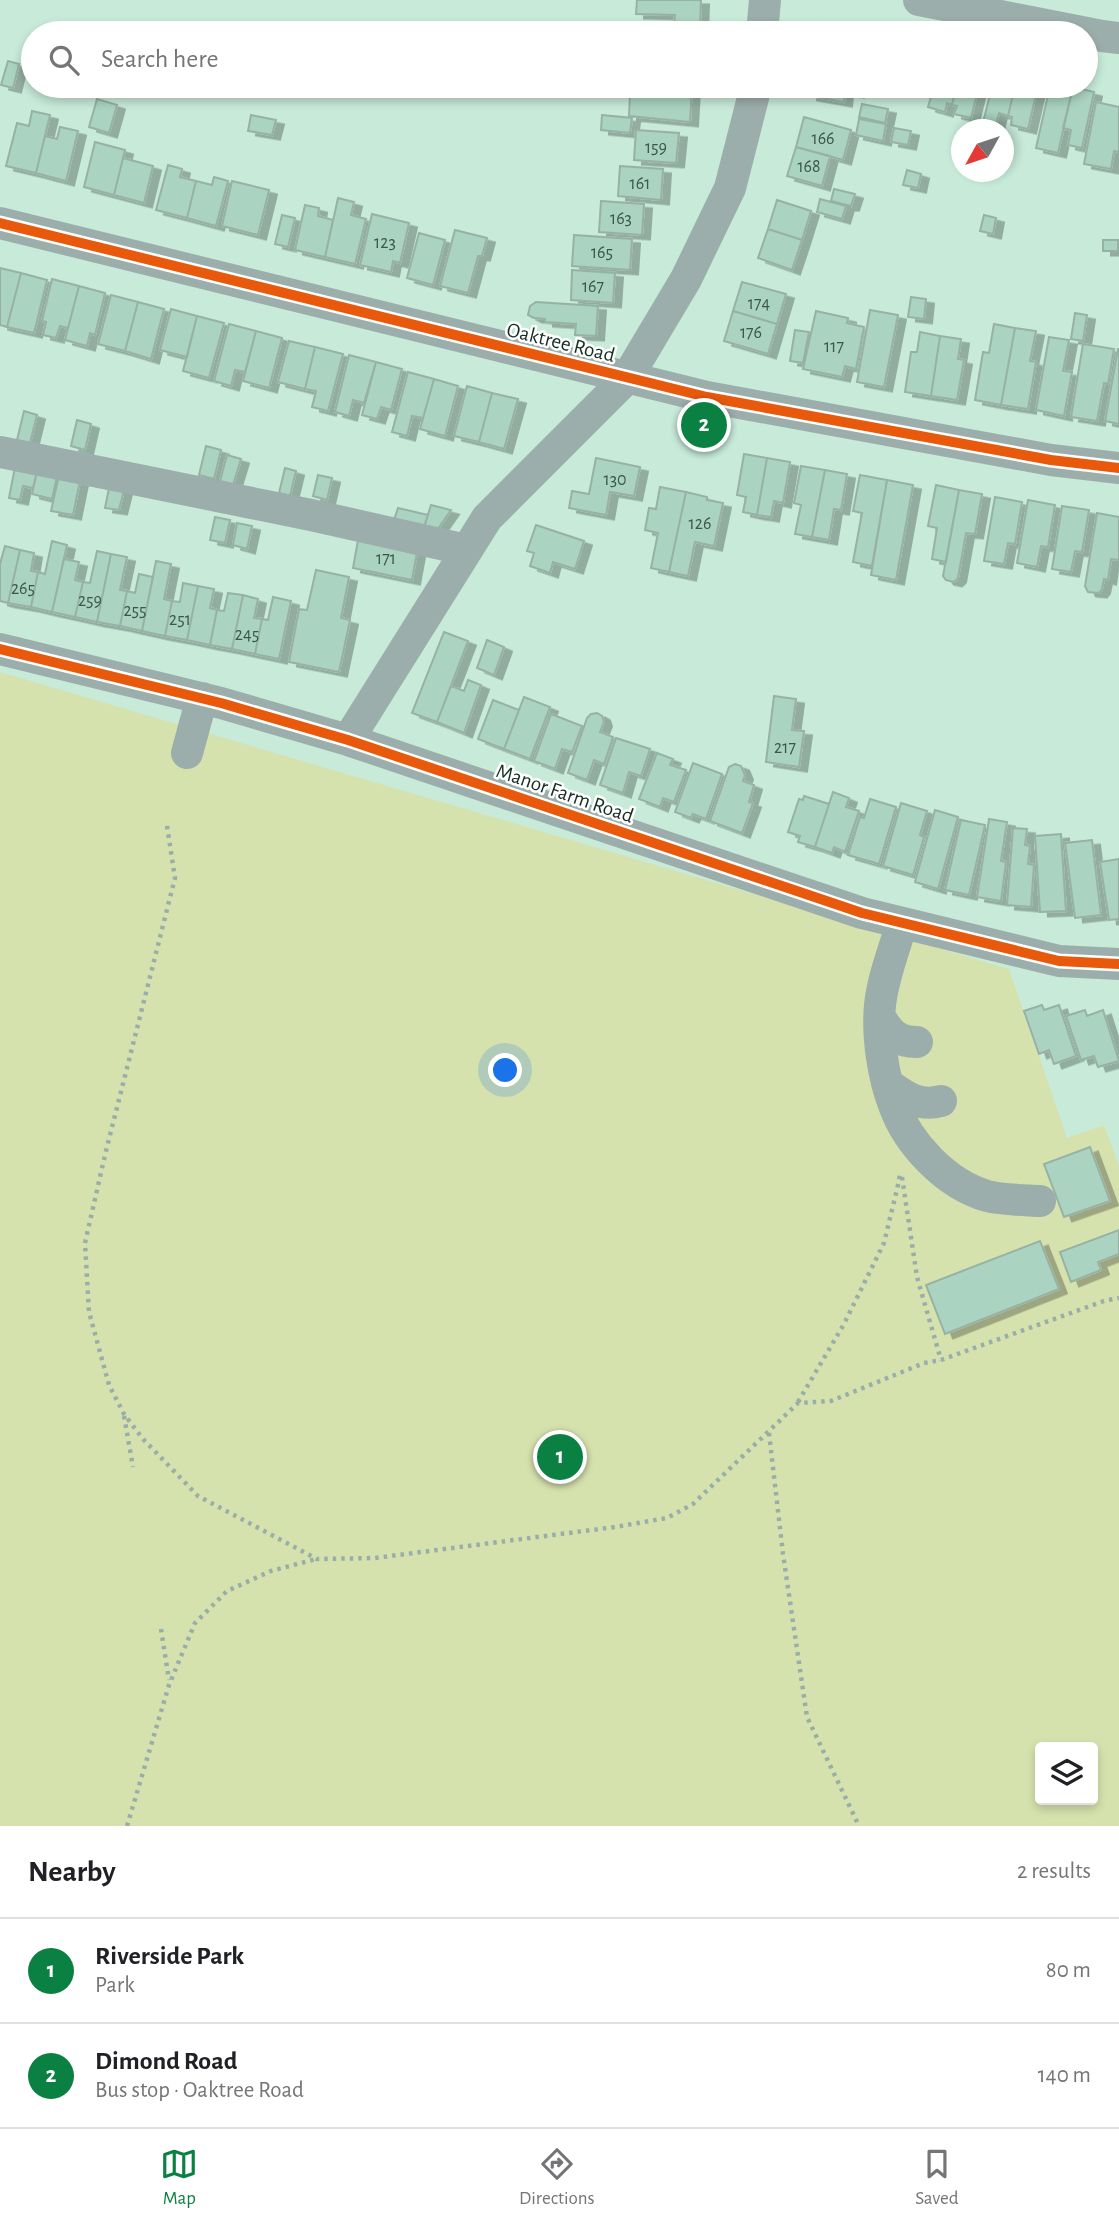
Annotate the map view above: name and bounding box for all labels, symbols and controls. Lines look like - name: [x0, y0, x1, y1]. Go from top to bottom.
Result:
- search box: [21, 21, 1098, 98]
- icon: search: [45, 41, 83, 79]
- text: Search here: [101, 46, 219, 72]
- north arrow: [951, 119, 1014, 182]
- house number: 166: [811, 130, 835, 148]
- house number: 159: [645, 139, 667, 157]
- house number: 168: [797, 158, 821, 176]
- house number: 161: [630, 175, 650, 193]
- house number: 163: [610, 210, 632, 228]
- house number: 123: [374, 234, 396, 252]
- house number: 165: [591, 244, 613, 262]
- house number: 167: [582, 278, 604, 296]
- house number: 174: [748, 295, 771, 313]
- street label: Oaktree Road: [505, 319, 617, 366]
- house number: 176: [740, 324, 762, 342]
- house number: 117: [824, 338, 844, 356]
- pin: 2: [681, 399, 727, 451]
- house number: 130: [603, 471, 627, 489]
- house number: 126: [689, 515, 711, 533]
- house number: 171: [376, 550, 396, 568]
- house number: 265: [11, 580, 35, 598]
- house number: 259: [78, 592, 102, 610]
- house number: 255: [123, 602, 147, 620]
- house number: 251: [169, 611, 191, 629]
- house number: 245: [235, 626, 259, 644]
- house number: 217: [774, 739, 796, 757]
- street label: Manor Farm Road: [493, 760, 636, 827]
- your location: [488, 1053, 522, 1087]
- pin: 1: [537, 1431, 583, 1483]
- map controls: [1035, 1742, 1098, 1805]
- button: layers: [1035, 1742, 1098, 1805]
- text: Nearby: [28, 1857, 116, 1887]
- text: 2 results: [1017, 1860, 1091, 1883]
- text: Riverside Park: [95, 1943, 244, 1969]
- text: 1: [47, 1959, 55, 1982]
- text: 80 m: [1046, 1959, 1091, 1982]
- text: Park: [95, 1974, 135, 1997]
- text: Dimond Road: [95, 2048, 237, 2074]
- text: 2: [46, 2064, 56, 2087]
- text: 140 m: [1038, 2064, 1091, 2087]
- text: Bus stop · Oaktree Road: [95, 2079, 304, 2102]
- tab: Map: [160, 2145, 198, 2210]
- tab: Directions: [519, 2145, 595, 2210]
- tab: Saved: [915, 2145, 959, 2210]

